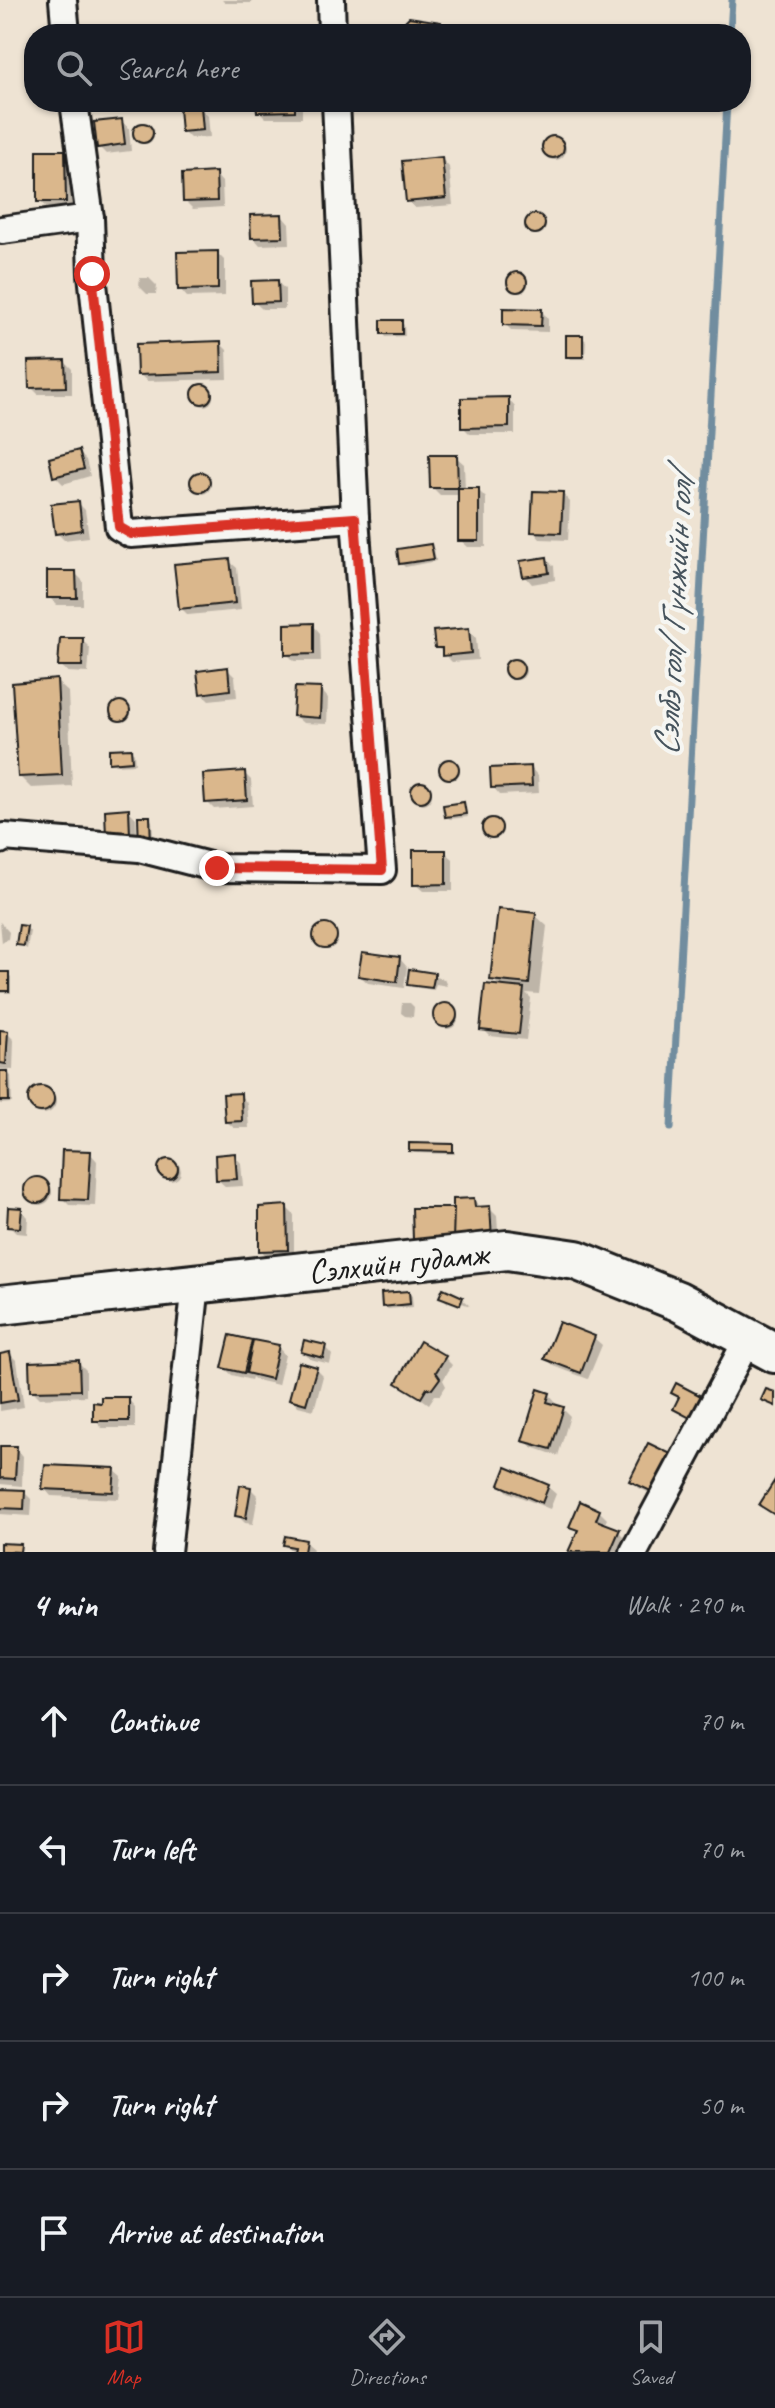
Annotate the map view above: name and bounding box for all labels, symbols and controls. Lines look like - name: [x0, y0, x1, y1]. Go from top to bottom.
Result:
- search box: [24, 24, 751, 112]
- icon: search: [52, 46, 96, 90]
- text: Search here: [116, 49, 238, 87]
- route start: [74, 256, 110, 292]
- water label: Сэлбэ гол/ Гүнжийн гол/: [643, 458, 704, 757]
- route end: [199, 850, 235, 886]
- street label: Сэлхийн гудамж: [306, 1231, 494, 1293]
- text: 4 min: [32, 1583, 97, 1626]
- text: Walk · 290 m: [626, 1588, 743, 1621]
- icon: ahead: [32, 1699, 76, 1743]
- text: Continue: [108, 1702, 198, 1740]
- text: 70 m: [699, 1705, 743, 1738]
- icon: left: [32, 1827, 76, 1871]
- text: Turn left: [108, 1830, 195, 1868]
- text: 70 m: [699, 1833, 743, 1866]
- icon: right: [32, 1955, 76, 1999]
- text: Turn right: [108, 1958, 213, 1996]
- text: 100 m: [687, 1961, 743, 1994]
- icon: right: [32, 2083, 76, 2127]
- text: Turn right: [108, 2086, 213, 2124]
- text: 50 m: [699, 2089, 743, 2122]
- icon: arrive: [32, 2211, 76, 2255]
- text: Arrive at destination: [108, 2214, 323, 2252]
- tab: Map: [102, 2315, 146, 2391]
- tab: Directions: [349, 2315, 426, 2391]
- tab: Saved: [629, 2315, 673, 2391]

